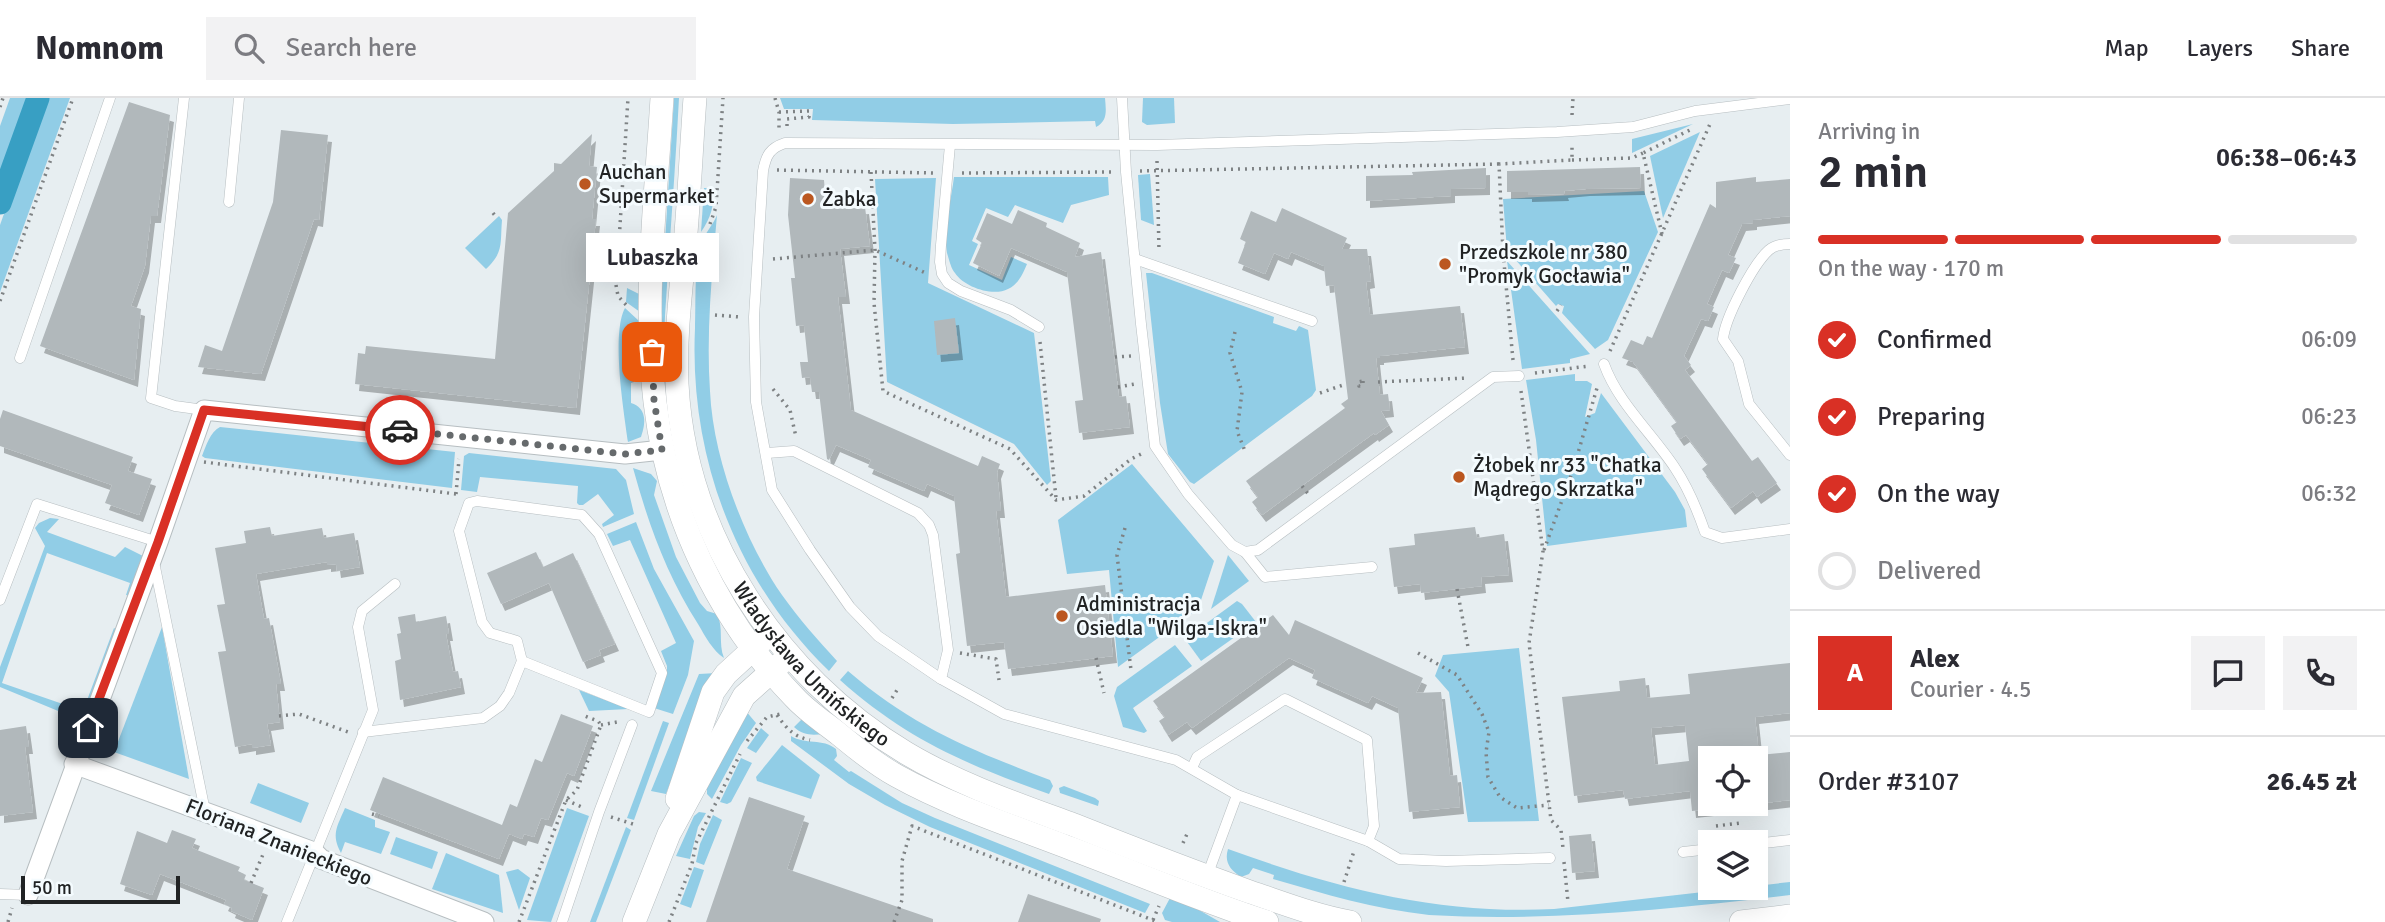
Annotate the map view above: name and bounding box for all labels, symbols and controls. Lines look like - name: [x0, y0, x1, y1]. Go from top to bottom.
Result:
- search box: [206, 17, 696, 80]
- text: Nomnom: [35, 28, 164, 69]
- icon: search: [230, 29, 268, 67]
- text: Search here: [286, 32, 417, 64]
- text: Map: [2104, 33, 2149, 63]
- text: Layers: [2187, 33, 2253, 63]
- text: Share: [2291, 33, 2350, 63]
- text: Arriving in: [1818, 117, 1920, 146]
- text: 06:38–06:43: [2216, 142, 2357, 174]
- text: 2 min: [1818, 144, 1928, 200]
- place label: Auchan Supermarket: [599, 159, 715, 209]
- marker: Auchan Supermarket: [577, 176, 593, 192]
- place label: Żabka: [822, 186, 876, 212]
- marker: Żabka: [800, 191, 816, 207]
- callout: Lubaszka: [586, 233, 718, 282]
- place label: Przedszkole nr 380 "Promyk Gocławia": [1459, 239, 1630, 289]
- text: Lubaszka: [606, 243, 699, 272]
- text: On the way · 170 m: [1818, 254, 2004, 283]
- marker: Przedszkole nr 380 "Promyk Gocławia": [1437, 256, 1453, 272]
- icon: check: [1818, 321, 1856, 359]
- pin: [622, 322, 682, 382]
- text: Confirmed: [1877, 324, 1992, 356]
- text: 06:09: [2301, 325, 2357, 354]
- icon: bag: [633, 333, 671, 371]
- courier: [365, 395, 435, 465]
- icon: check: [1818, 398, 1856, 436]
- text: Preparing: [1877, 401, 1985, 433]
- text: 06:23: [2301, 402, 2357, 431]
- icon: car: [381, 411, 419, 449]
- place label: Żłobek nr 33 "Chatka Mądrego Skrzatka": [1473, 452, 1662, 502]
- marker: Żłobek nr 33 "Chatka Mądrego Skrzatka": [1451, 469, 1467, 485]
- icon: check: [1818, 475, 1856, 513]
- text: On the way: [1877, 478, 2000, 510]
- text: 06:32: [2301, 479, 2357, 508]
- text: Delivered: [1877, 555, 1982, 587]
- street label: Władysława Umińskiego: [727, 577, 895, 752]
- place label: Administracja Osiedla "Wilga-Iskra": [1076, 591, 1267, 641]
- marker: Administracja Osiedla "Wilga-Iskra": [1054, 608, 1070, 624]
- button: chat: [2191, 636, 2265, 710]
- button: phone: [2283, 636, 2357, 710]
- text: Alex: [1910, 643, 1960, 675]
- text: A: [1847, 657, 1863, 689]
- text: Courier · 4.5: [1910, 675, 2031, 704]
- pin: [58, 698, 118, 758]
- icon: home: [69, 709, 107, 747]
- map controls: [1698, 746, 1768, 900]
- button: locate: [1698, 746, 1768, 816]
- text: Order #3107: [1818, 766, 1959, 798]
- text: 26.45 zł: [2266, 766, 2357, 798]
- street label: Floriana Znanieckiego: [182, 793, 376, 891]
- button: layers: [1698, 830, 1768, 900]
- scale bar: [21, 873, 180, 905]
- text: 50 m: [32, 876, 72, 900]

